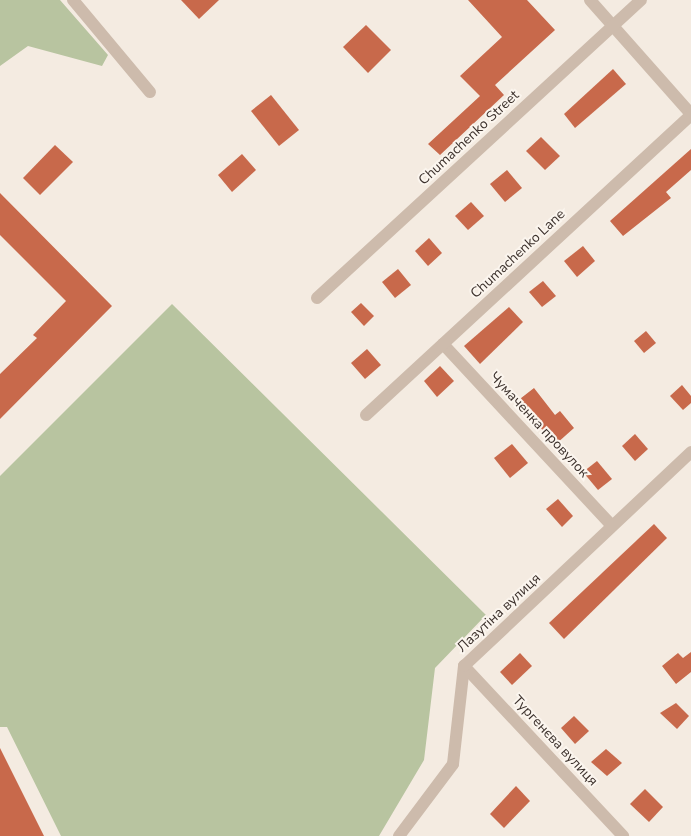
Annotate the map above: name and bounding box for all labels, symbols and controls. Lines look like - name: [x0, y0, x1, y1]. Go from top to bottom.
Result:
- street label: Chumachenko Street: [415, 87, 523, 189]
- street label: Chumachenko Lane: [467, 206, 569, 302]
- street label: Чумаченка провулок: [486, 369, 592, 481]
- street label: Лазутіна вулиця: [454, 570, 544, 656]
- street label: Тургенєва вулиця: [509, 692, 601, 790]

